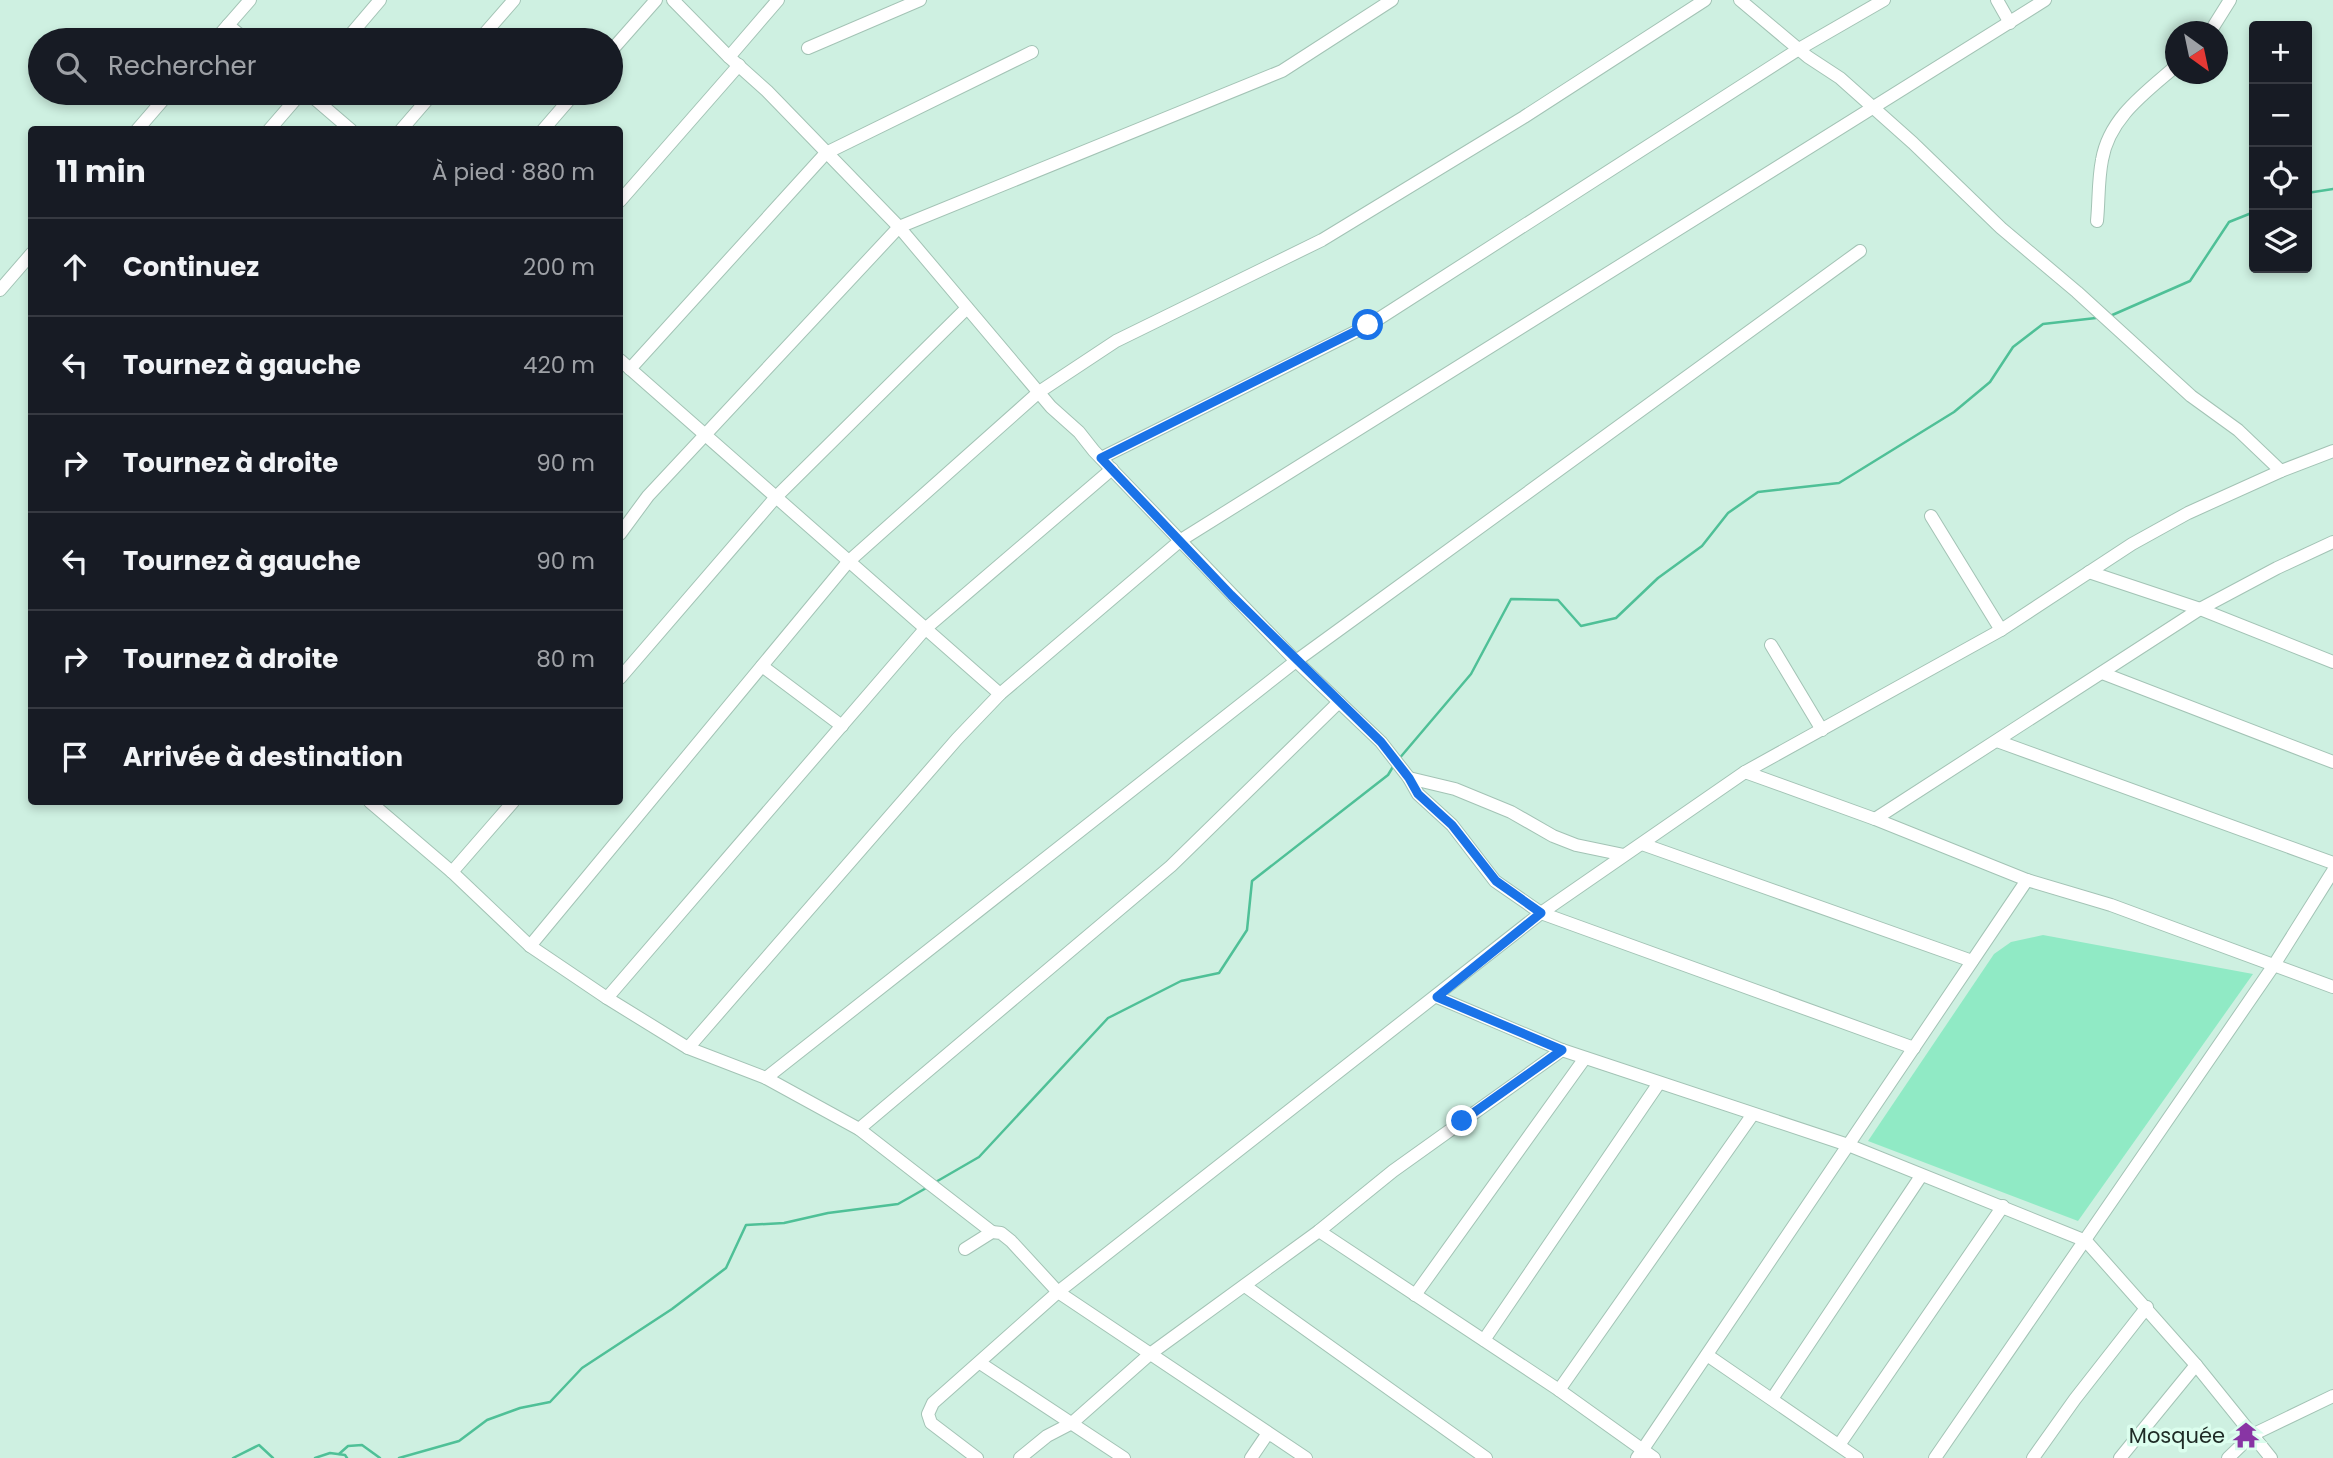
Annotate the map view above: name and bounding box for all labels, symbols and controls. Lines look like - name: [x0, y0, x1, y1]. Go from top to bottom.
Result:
- north arrow: [2165, 21, 2228, 84]
- map controls: [2249, 21, 2312, 273]
- button: +: [2249, 21, 2312, 84]
- search box: [28, 28, 623, 105]
- icon: search: [52, 48, 90, 86]
- text: Rechercher: [108, 48, 256, 84]
- button: −: [2249, 84, 2312, 147]
- button: locate: [2249, 147, 2312, 210]
- text: 11 min: [56, 150, 146, 193]
- text: À pied · 880 m: [432, 156, 595, 188]
- button: layers: [2249, 210, 2312, 273]
- icon: ahead: [56, 248, 94, 286]
- text: Continuez: [123, 249, 259, 285]
- text: 200 m: [523, 251, 595, 283]
- route start: [1352, 309, 1383, 340]
- icon: left: [56, 346, 94, 384]
- text: Tournez à gauche: [123, 347, 361, 383]
- text: 420 m: [523, 349, 595, 381]
- icon: right: [56, 444, 94, 482]
- text: Tournez à droite: [123, 445, 338, 481]
- text: 90 m: [536, 447, 595, 479]
- icon: left: [56, 542, 94, 580]
- text: Tournez à gauche: [123, 543, 361, 579]
- text: 90 m: [536, 545, 595, 577]
- icon: right: [56, 640, 94, 678]
- text: Tournez à droite: [123, 641, 338, 677]
- text: 80 m: [536, 643, 595, 675]
- icon: arrive: [56, 738, 94, 776]
- text: Arrivée à destination: [123, 739, 403, 775]
- route end: [1446, 1105, 1477, 1136]
- temple icon: Mosquée: [2231, 1420, 2261, 1450]
- place label: Mosquée: [2129, 1421, 2225, 1450]

